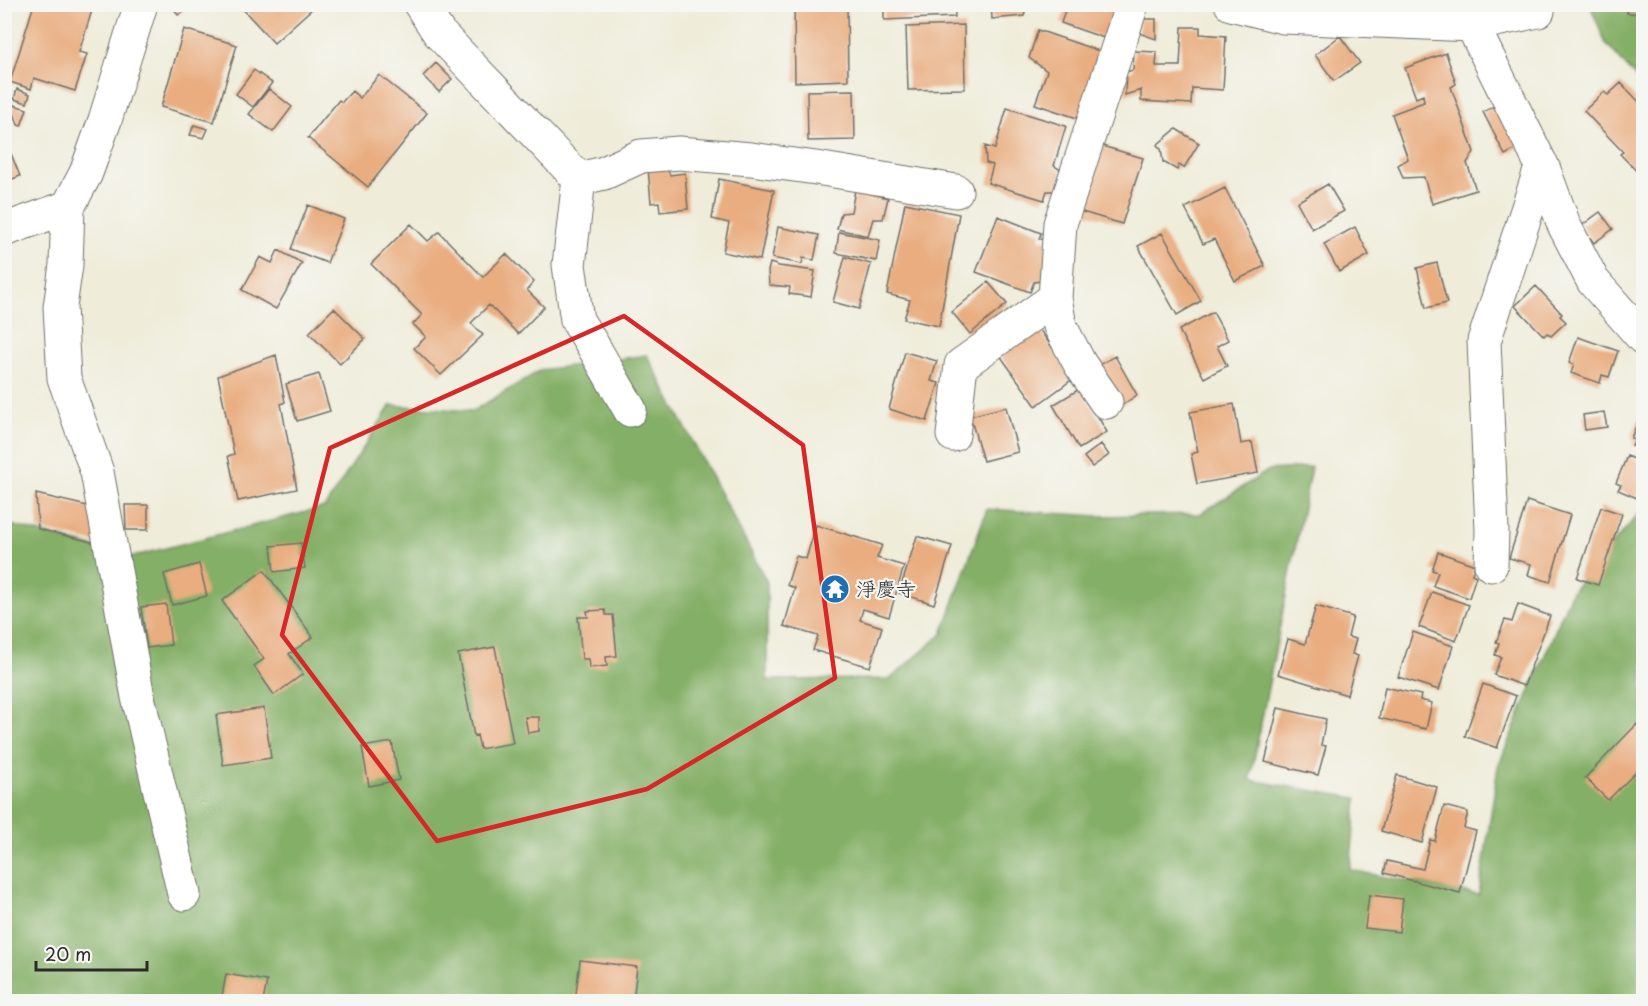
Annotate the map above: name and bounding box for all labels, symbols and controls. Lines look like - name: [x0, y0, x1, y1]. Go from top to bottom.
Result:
- temple icon: 淨慶寺: [819, 573, 851, 605]
- place label: 淨慶寺: [856, 573, 916, 603]
- scale bar: [36, 934, 147, 972]
- text: 20 m: [45, 940, 91, 967]

